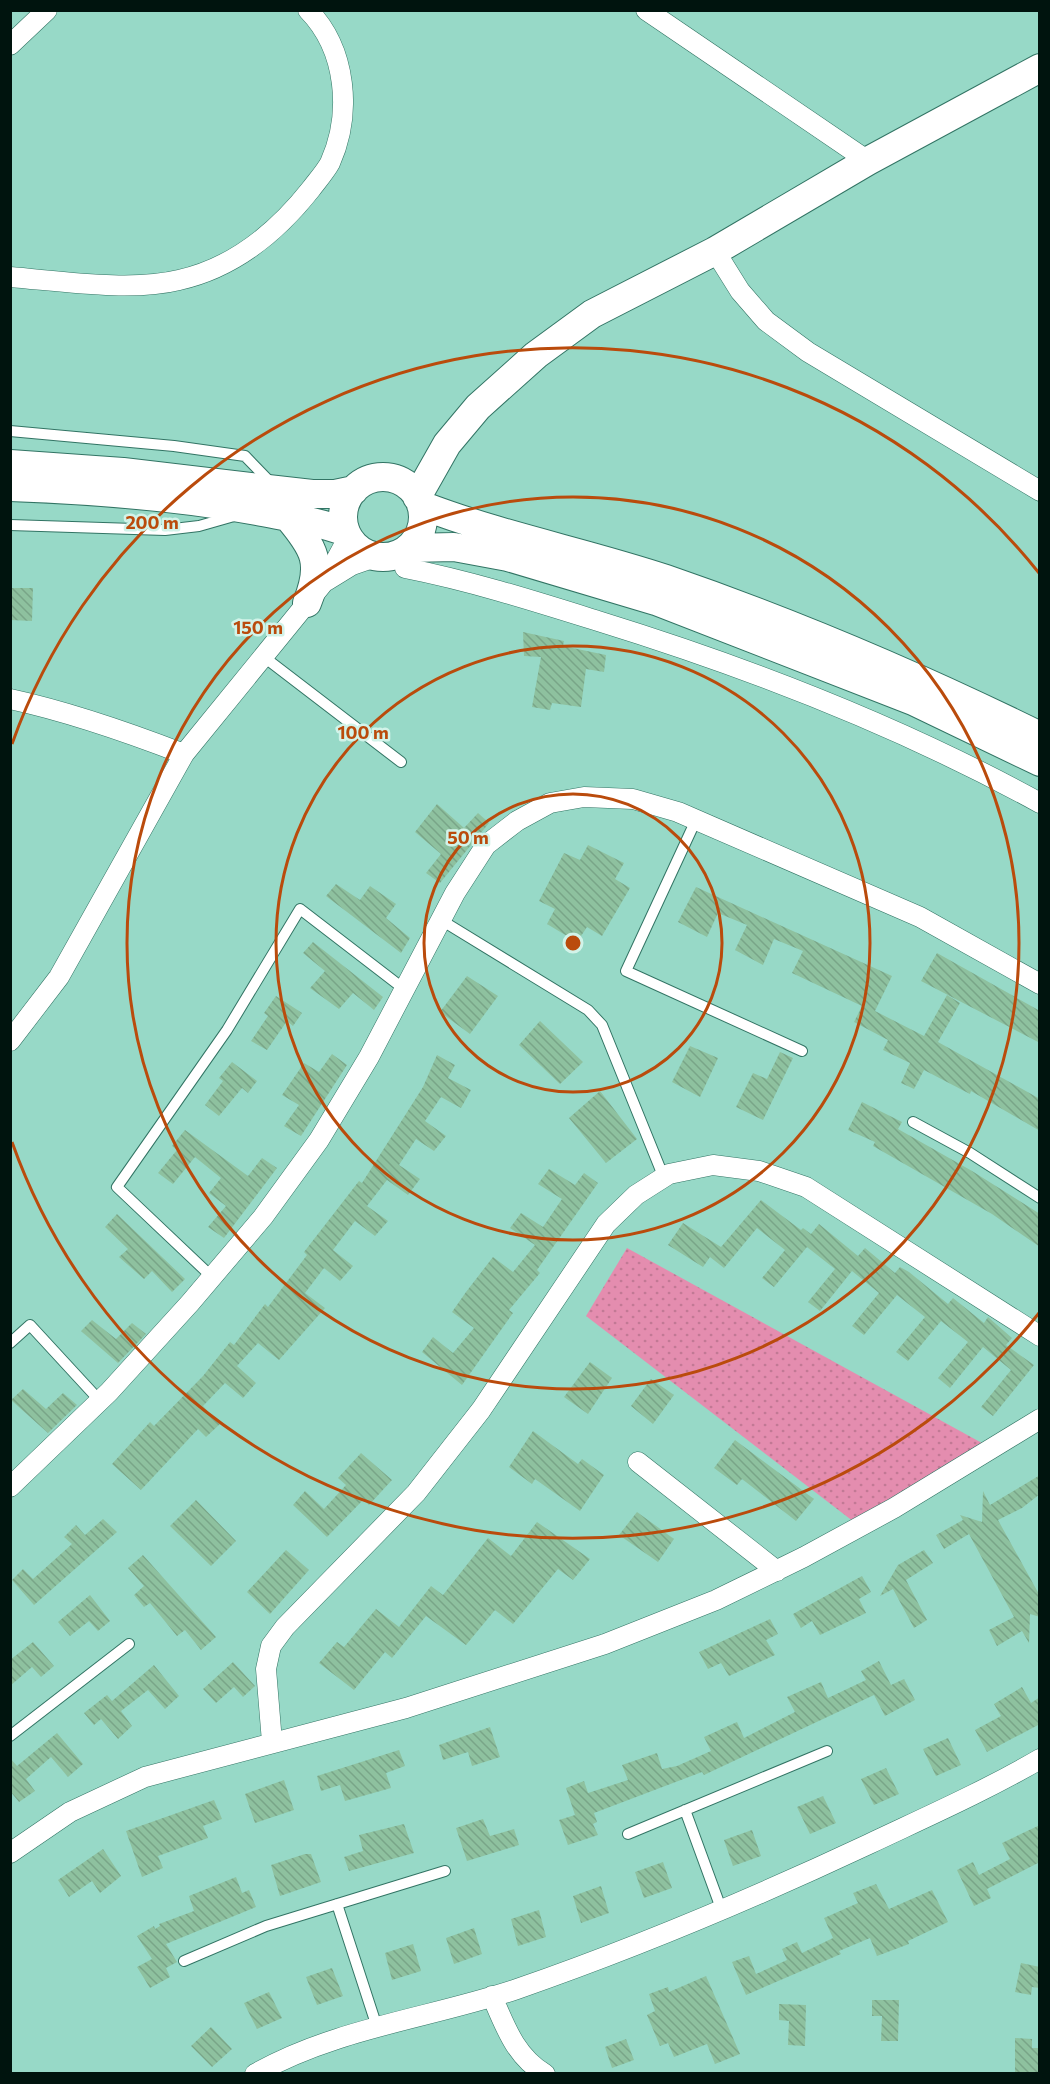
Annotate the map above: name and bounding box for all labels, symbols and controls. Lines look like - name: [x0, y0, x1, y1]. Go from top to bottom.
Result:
- text: 200 m: [125, 511, 179, 533]
- text: 150 m: [233, 616, 283, 638]
- text: 100 m: [337, 721, 389, 743]
- text: 50 m: [447, 826, 489, 848]
- centre of rings: [563, 933, 583, 953]

